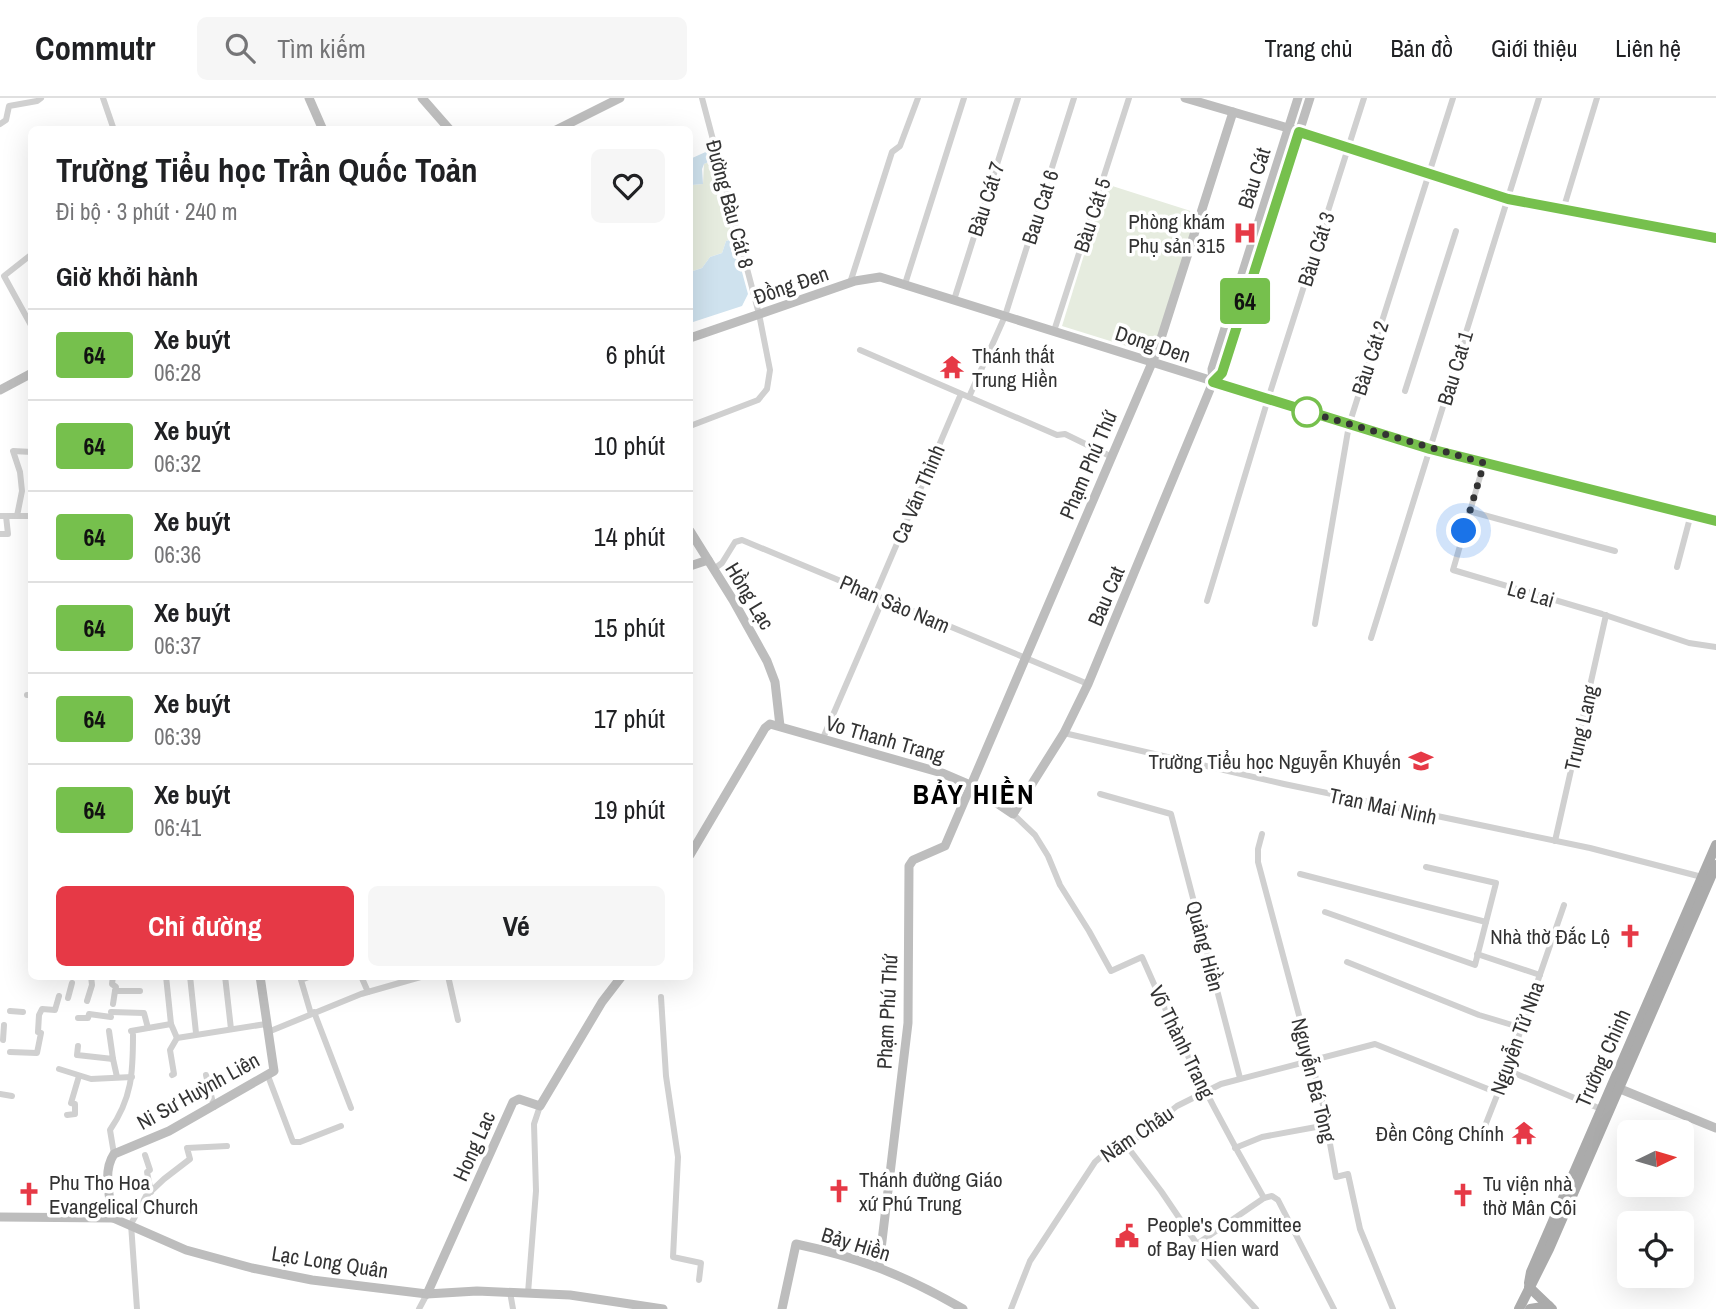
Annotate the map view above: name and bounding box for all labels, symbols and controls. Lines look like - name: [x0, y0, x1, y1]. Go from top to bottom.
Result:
- search box: [197, 17, 687, 80]
- text: Commutr: [35, 26, 155, 70]
- icon: search: [221, 29, 259, 67]
- text: Tìm kiếm: [277, 31, 366, 66]
- text: Trang chủ: [1265, 32, 1352, 64]
- text: Bản đồ: [1390, 32, 1453, 64]
- text: Giới thiệu: [1491, 32, 1577, 64]
- text: Liên hệ: [1615, 32, 1681, 64]
- street label: Đường Bàu Cát 8: [699, 136, 761, 272]
- street label: Bàu Cát: [1231, 144, 1277, 212]
- text: Trường Tiểu học Trần Quốc Toản: [56, 148, 478, 192]
- button: heart: [591, 149, 665, 223]
- street label: Bàu Cát 7: [960, 158, 1012, 240]
- street label: Bau Cat 6: [1014, 166, 1066, 248]
- street label: Bàu Cát 5: [1066, 174, 1118, 256]
- text: Đi bộ · 3 phút · 240 m: [56, 196, 237, 227]
- place label: Phòng khám Phụ sản 315: [1128, 207, 1225, 260]
- street label: Bàu Cát 3: [1290, 208, 1342, 290]
- hospital icon: Phòng khám Phụ sản 315: [1231, 219, 1259, 247]
- text: Giờ khởi hành: [56, 259, 198, 294]
- street label: Đồng Đen: [750, 259, 832, 311]
- line badge: 64: [1214, 278, 1276, 324]
- text: 64: [1234, 285, 1256, 317]
- street label: Bàu Cát 2: [1344, 317, 1396, 399]
- street label: Dong Den: [1112, 318, 1194, 370]
- text: Xe buýt: [154, 322, 230, 357]
- street label: Bau Cat 1: [1430, 327, 1480, 409]
- text: 6 phút: [606, 337, 665, 372]
- text: 64: [84, 339, 105, 371]
- place label: Thánh thất Trung Hiền: [972, 341, 1058, 394]
- temple icon: Thánh thất Trung Hiền: [938, 353, 966, 381]
- text: 06:28: [154, 357, 201, 388]
- unlabelled marker: [1292, 397, 1322, 427]
- street label: Phạm Phú Thứ: [1052, 405, 1124, 523]
- text: Xe buýt: [154, 413, 230, 448]
- text: 10 phút: [594, 428, 665, 463]
- text: 64: [84, 430, 105, 462]
- street label: Ca Văn Thỉnh: [884, 440, 952, 548]
- text: 06:32: [154, 448, 201, 479]
- text: Xe buýt: [154, 504, 230, 539]
- your location: [1446, 513, 1481, 548]
- text: 14 phút: [594, 519, 665, 554]
- text: 64: [84, 521, 105, 553]
- text: 06:36: [154, 539, 201, 570]
- street label: Hồng Lạc: [719, 557, 781, 635]
- street label: Bau Cat: [1080, 562, 1132, 630]
- street label: Phan Sào Nam: [836, 568, 954, 640]
- street label: Le Lai: [1504, 573, 1558, 615]
- text: Xe buýt: [154, 595, 230, 630]
- text: 15 phút: [594, 610, 665, 645]
- text: 64: [84, 612, 105, 644]
- text: 06:37: [154, 630, 201, 661]
- street label: Trung Lang: [1557, 682, 1605, 774]
- text: Xe buýt: [154, 686, 230, 721]
- text: 17 phút: [594, 701, 665, 736]
- text: 64: [84, 703, 105, 735]
- street label: Vo Thanh Trang: [822, 708, 948, 770]
- text: 06:39: [154, 721, 201, 752]
- place label: Trường Tiểu học Nguyễn Khuyến: [1149, 747, 1401, 776]
- school or university icon: Trường Tiểu học Nguyễn Khuyến: [1407, 747, 1435, 775]
- district label: BẢY HIỀN: [912, 775, 1036, 813]
- text: Xe buýt: [154, 777, 230, 812]
- street label: Tran Mai Ninh: [1326, 780, 1440, 832]
- text: 19 phút: [594, 792, 665, 827]
- text: 64: [84, 794, 105, 826]
- text: 06:41: [154, 812, 201, 843]
- button: Chỉ đường: [56, 886, 354, 966]
- button: Vé: [368, 886, 665, 966]
- street label: Quảng Hiền: [1179, 897, 1231, 995]
- place label: Nhà thờ Đắc Lộ: [1490, 922, 1610, 951]
- church icon: Nhà thờ Đắc Lộ: [1616, 922, 1644, 950]
- street label: Phạm Phú Thứ: [870, 953, 905, 1070]
- street label: Nguyễn Tử Nha: [1483, 977, 1551, 1099]
- street label: Võ Thành Trang: [1142, 981, 1222, 1104]
- street label: Trường Chinh: [1568, 1004, 1638, 1112]
- street label: Nguyễn Bá Tòng: [1285, 1015, 1344, 1146]
- street label: Ni Sư Huỳnh Liên: [132, 1045, 264, 1137]
- street label: Năm Châu: [1095, 1099, 1179, 1169]
- street label: Hong Lac: [446, 1106, 502, 1186]
- place label: Đền Công Chính: [1376, 1119, 1504, 1148]
- temple icon: Đền Công Chính: [1510, 1119, 1538, 1147]
- north arrow: [1617, 1120, 1694, 1197]
- map controls: [1617, 1120, 1694, 1288]
- place label: Thánh đường Giáo xứ Phú Trung: [859, 1165, 1003, 1218]
- place label: Phu Tho Hoa Evangelical Church: [49, 1168, 198, 1221]
- place label: Tu viện nhà thờ Mân Côi: [1483, 1169, 1577, 1222]
- church icon: Thánh đường Giáo xứ Phú Trung: [825, 1177, 853, 1205]
- church icon: Phu Tho Hoa Evangelical Church: [15, 1180, 43, 1208]
- church icon: Tu viện nhà thờ Mân Côi: [1449, 1181, 1477, 1209]
- place label: People's Committee of Bay Hien ward: [1147, 1210, 1302, 1263]
- button: locate: [1617, 1211, 1694, 1288]
- street label: Bảy Hiền: [818, 1220, 894, 1268]
- public building icon: People's Committee of Bay Hien ward: [1113, 1222, 1141, 1250]
- street label: Lạc Long Quân: [270, 1238, 390, 1286]

